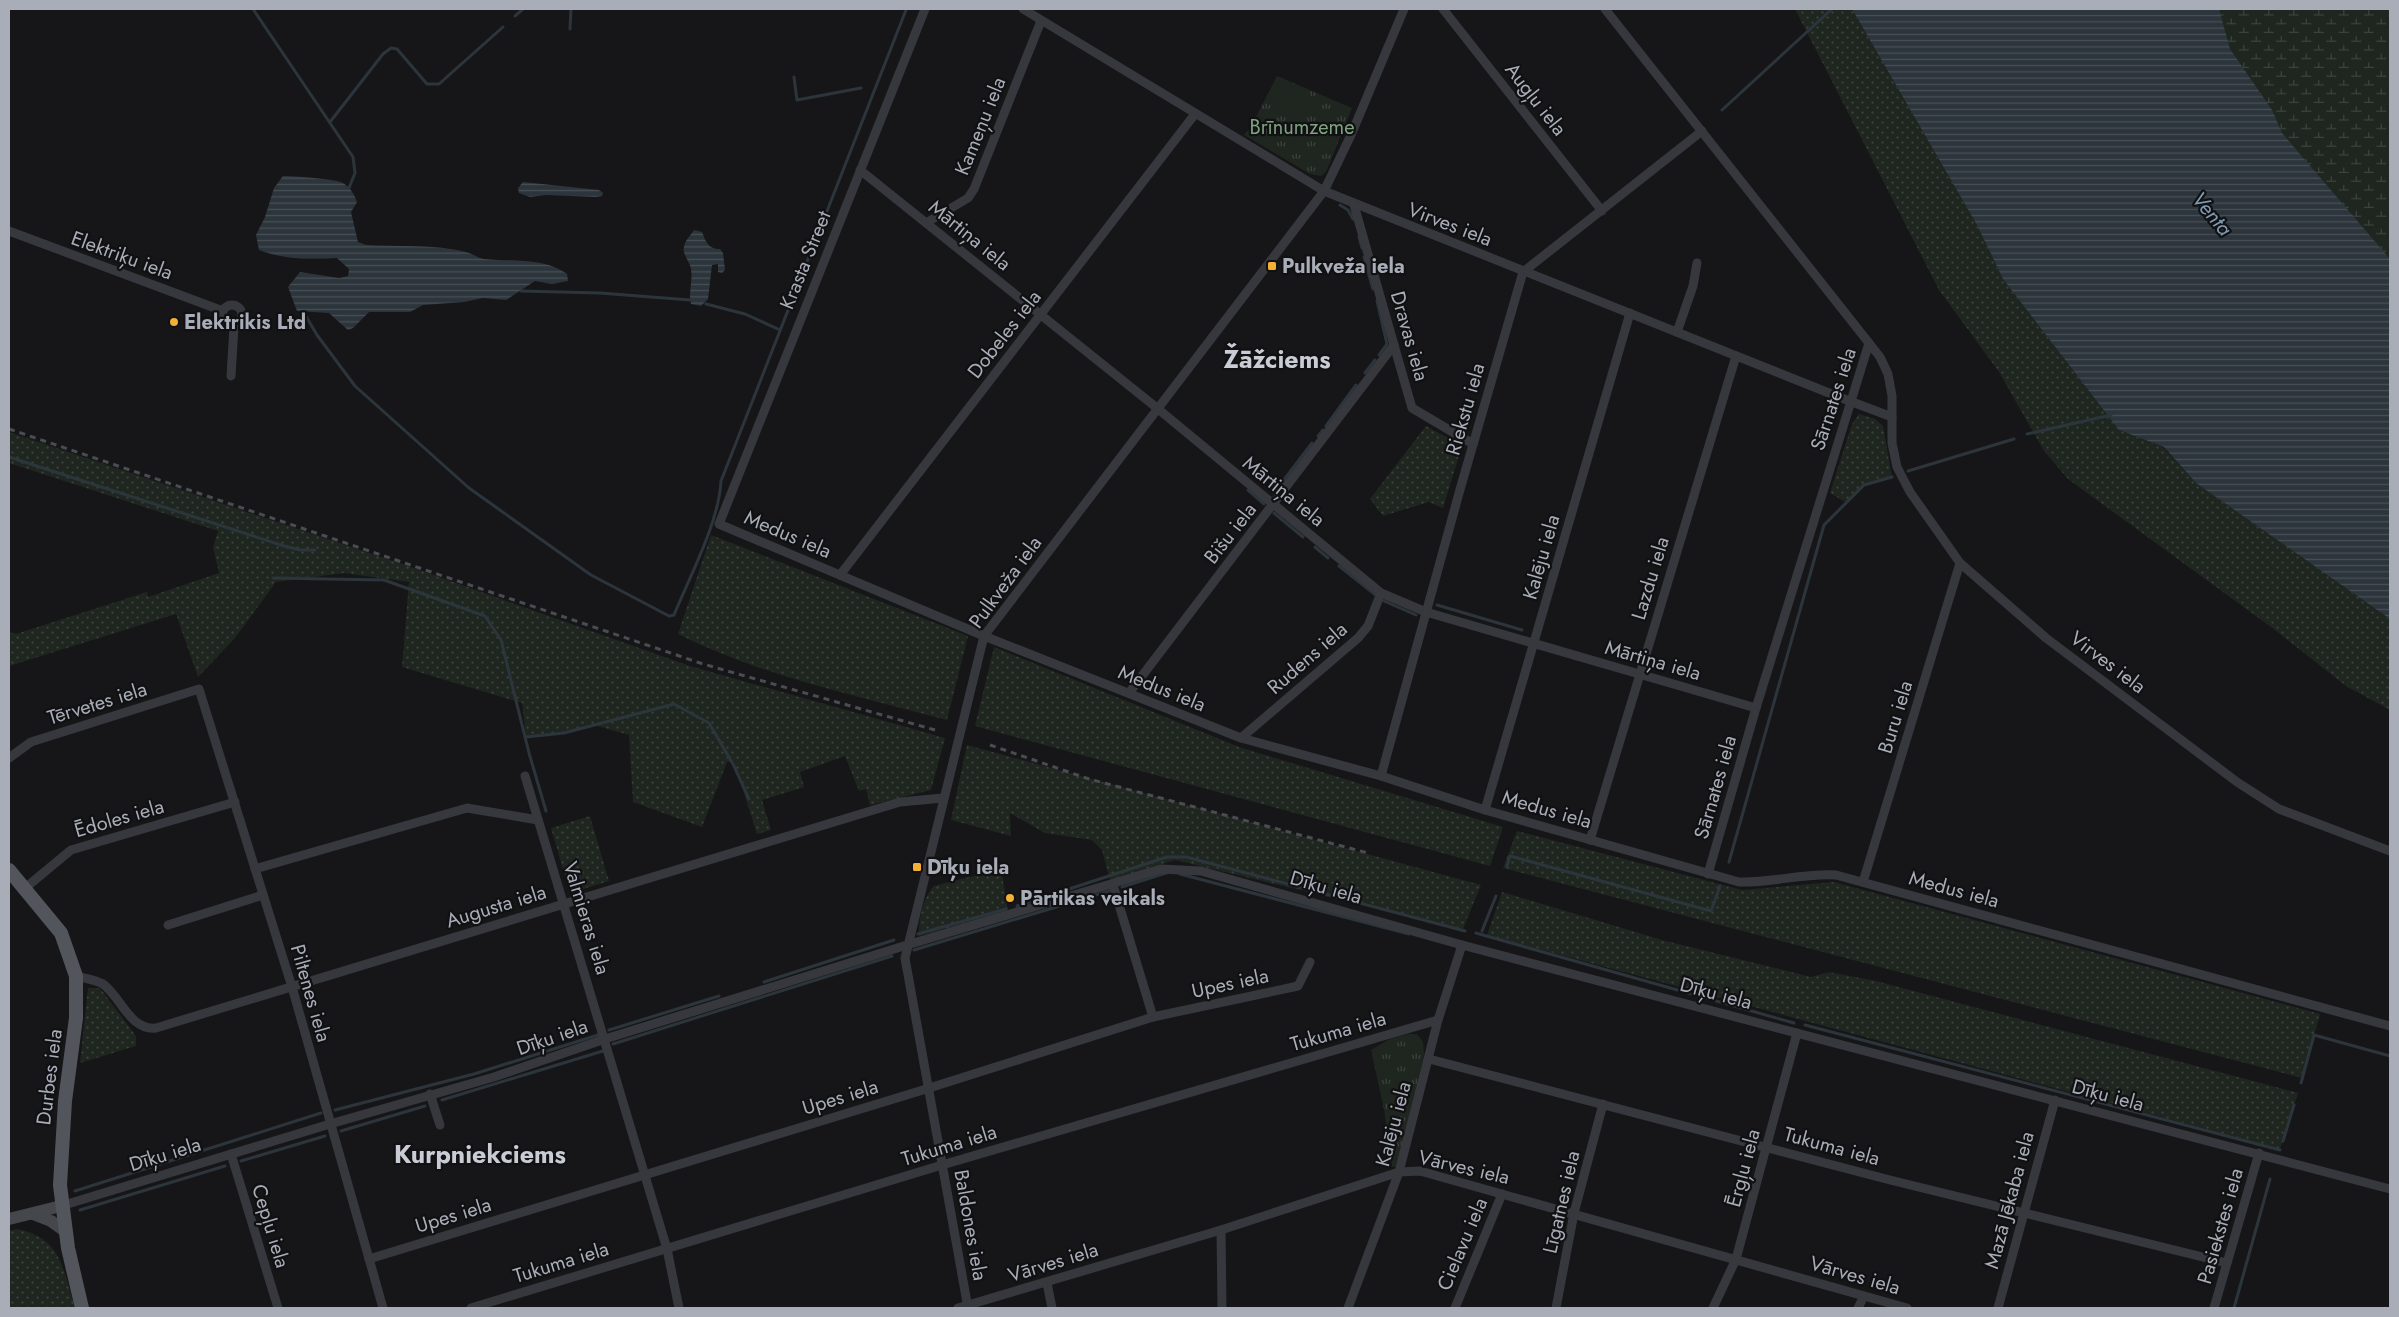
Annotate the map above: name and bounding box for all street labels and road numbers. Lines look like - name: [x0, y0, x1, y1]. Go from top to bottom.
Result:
- street label: Augļu iela: [1498, 57, 1573, 142]
- street label: Kameņu iela: [948, 73, 1013, 180]
- street label: Mārtiņa iela: [922, 193, 1017, 278]
- street label: Virves iela: [1403, 195, 1496, 254]
- street label: Krasta Street: [773, 206, 838, 314]
- street label: Elektriķu iela: [67, 224, 177, 287]
- street label: Dobeles iela: [961, 284, 1048, 385]
- street label: Dravas iela: [1383, 288, 1436, 384]
- street label: Sārnates iela: [1803, 344, 1864, 454]
- street label: Riekstu iela: [1439, 360, 1492, 459]
- street label: Mārtiņa iela: [1236, 449, 1331, 534]
- street label: Bišu iela: [1197, 497, 1264, 570]
- street label: Medus iela: [740, 503, 836, 566]
- street label: Kalēju iela: [1516, 511, 1567, 603]
- street label: Pulkveža iela: [962, 530, 1049, 635]
- street label: Lazdu iela: [1624, 533, 1677, 623]
- street label: Rudens iela: [1261, 615, 1354, 701]
- street label: Virves iela: [2064, 624, 2152, 701]
- street label: Mārtiņa iela: [1601, 633, 1704, 688]
- street label: Medus iela: [1114, 658, 1210, 719]
- street label: Tērvetes iela: [44, 675, 151, 732]
- street label: Buru iela: [1871, 677, 1920, 757]
- street label: Sārnates iela: [1687, 732, 1744, 842]
- street label: Medus iela: [1499, 783, 1595, 836]
- street label: Ēdoles iela: [71, 792, 167, 845]
- street label: Valmieras iela: [556, 858, 617, 978]
- street label: Dīķu iela: [1286, 863, 1365, 912]
- street label: Medus iela: [1906, 864, 2002, 915]
- street label: Augusta iela: [442, 877, 550, 935]
- street label: Piltenes iela: [283, 941, 338, 1045]
- street label: Upes iela: [1189, 961, 1271, 1006]
- street label: Dīķu iela: [1677, 970, 1755, 1017]
- street label: Tukuma iela: [1287, 1004, 1389, 1059]
- street label: Dīķu iela: [513, 1012, 592, 1063]
- street label: Durbes iela: [29, 1027, 70, 1127]
- street label: Upes iela: [799, 1072, 882, 1123]
- street label: Dīķu iela: [2069, 1072, 2147, 1119]
- street label: Kalēju iela: [1368, 1078, 1419, 1170]
- street label: Tukuma iela: [898, 1117, 1000, 1174]
- street label: Tukuma iela: [1781, 1120, 1883, 1173]
- street label: Ērgļu iela: [1719, 1126, 1768, 1210]
- street label: Mazā Jēkaba iela: [1977, 1128, 2042, 1272]
- street label: Dīķu iela: [126, 1130, 205, 1179]
- street label: Vārves iela: [1415, 1143, 1512, 1192]
- street label: Līgatnes iela: [1536, 1148, 1587, 1256]
- street label: Pasiekstes iela: [2190, 1165, 2251, 1287]
- street label: Baldones iela: [946, 1167, 995, 1283]
- street label: Cepļu iela: [244, 1181, 297, 1272]
- street label: Upes iela: [412, 1190, 495, 1241]
- street label: Cielavu iela: [1430, 1193, 1495, 1295]
- street label: Tukuma iela: [510, 1234, 612, 1291]
- street label: Vārves iela: [1004, 1235, 1102, 1290]
- street label: Vārves iela: [1806, 1249, 1904, 1302]

